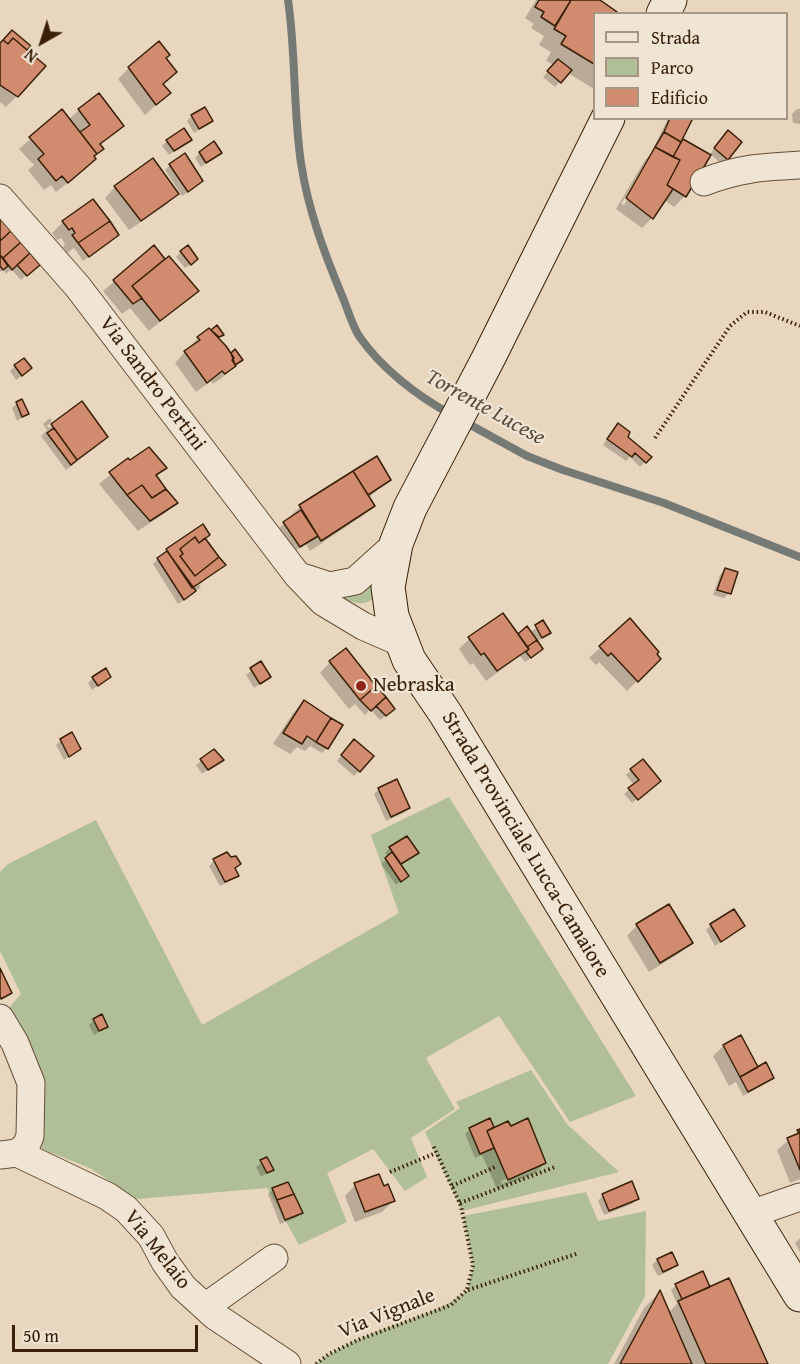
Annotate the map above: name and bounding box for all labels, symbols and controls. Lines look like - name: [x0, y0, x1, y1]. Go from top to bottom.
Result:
- north arrow: [12, 12, 72, 72]
- legend: [593, 12, 788, 120]
- text: Strada: [651, 24, 700, 51]
- text: N: [19, 43, 42, 69]
- text: Parco: [651, 54, 694, 81]
- text: Edificio: [651, 84, 708, 111]
- street label: Via Sandro Pertini: [93, 312, 211, 456]
- water label: Torrente Lucese: [421, 364, 549, 452]
- place label: Nebraska: [373, 673, 455, 699]
- marker: Nebraska: [354, 679, 368, 693]
- street label: Strada Provinciale Lucca-Camaiore: [435, 707, 615, 983]
- street label: Via Melaio: [118, 1205, 196, 1295]
- street label: Via Vignale: [335, 1283, 439, 1345]
- scale bar: [15, 1313, 201, 1351]
- text: 50 m: [23, 1322, 59, 1349]

